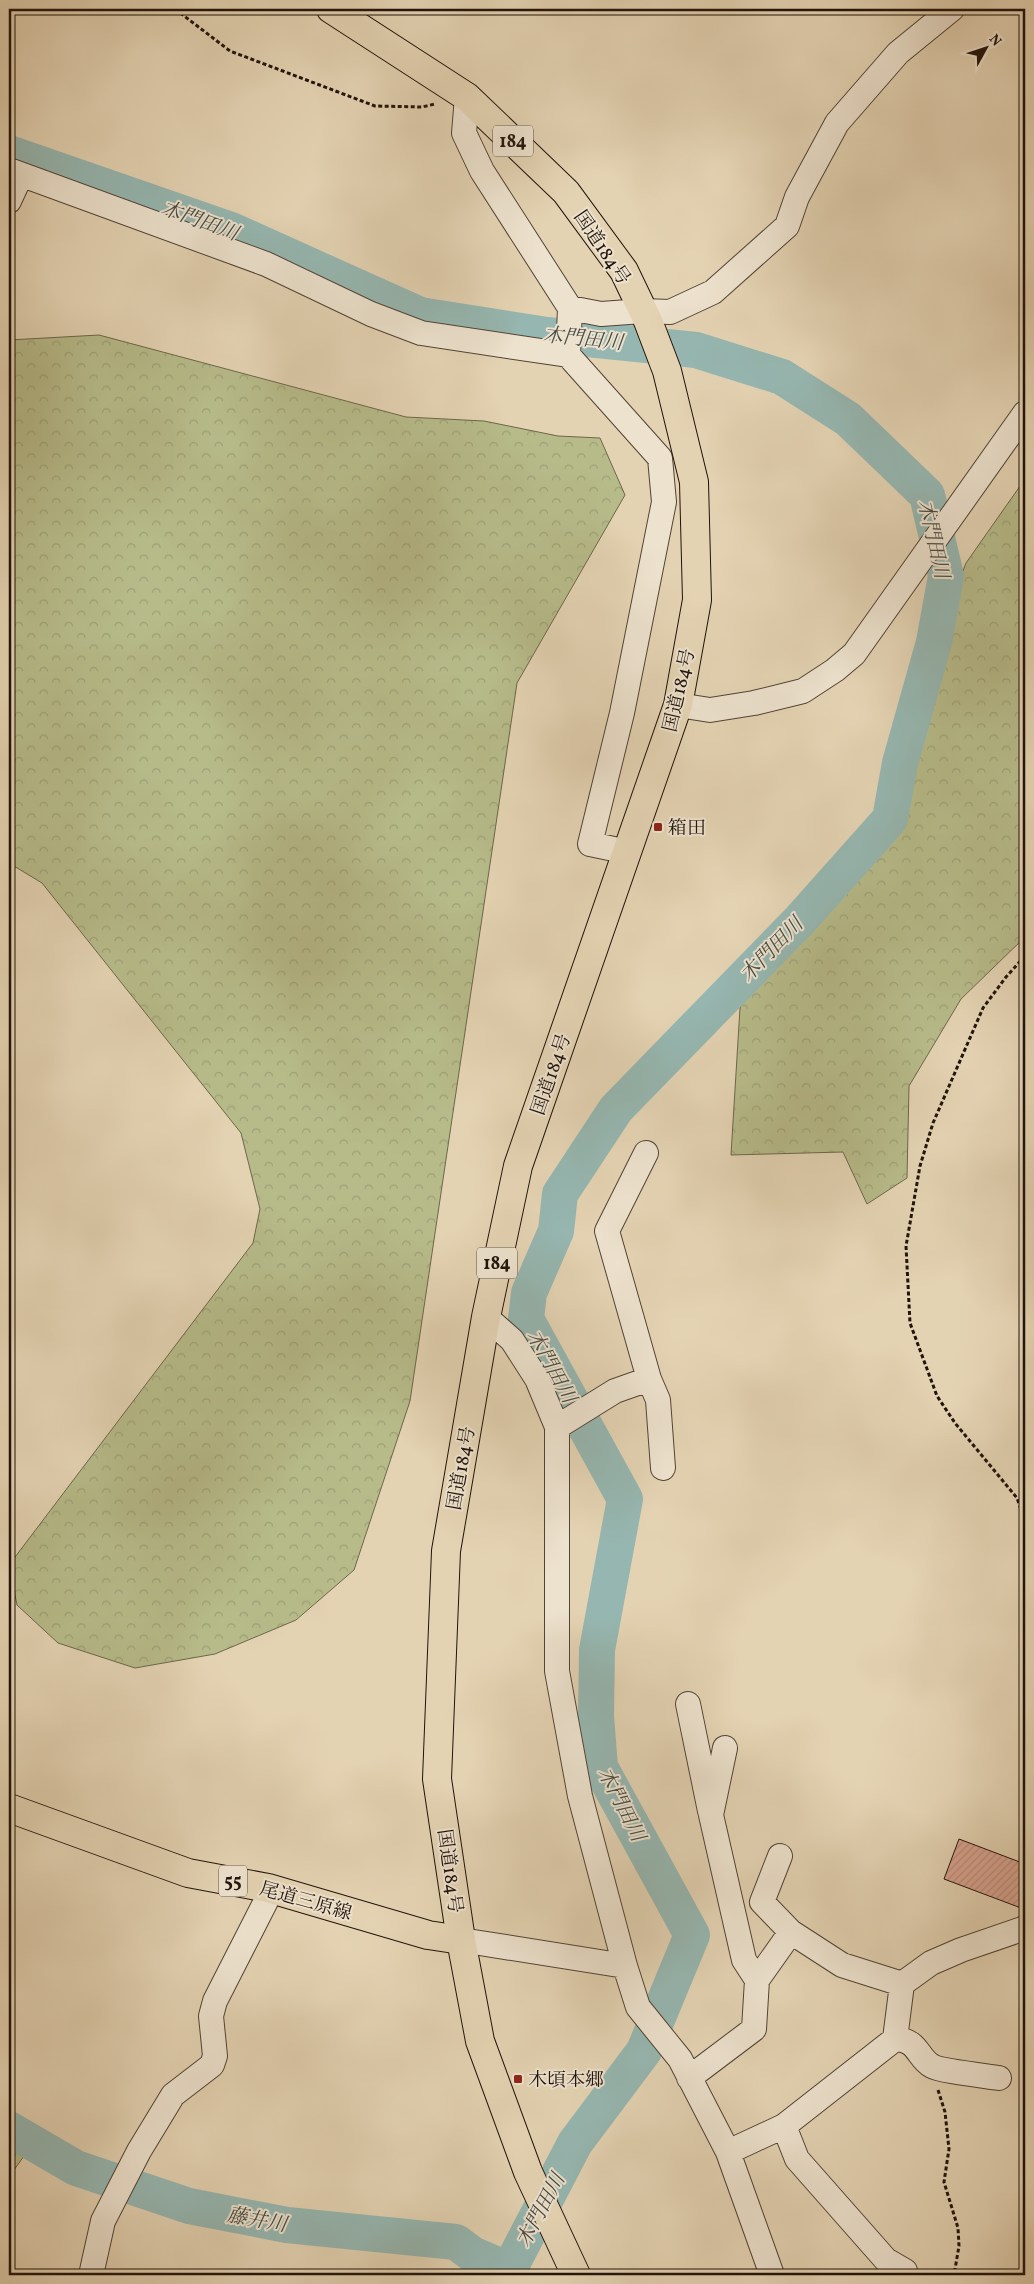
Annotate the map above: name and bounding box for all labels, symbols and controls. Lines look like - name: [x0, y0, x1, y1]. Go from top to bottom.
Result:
- north arrow: [962, 22, 1012, 72]
- text: N: [984, 31, 1005, 51]
- road number: 184: [493, 125, 533, 156]
- water label: 木門田川: [157, 195, 244, 249]
- street label: 国道184号: [567, 206, 636, 291]
- water label: 木門田川: [542, 322, 626, 358]
- water label: 木門田川: [909, 497, 955, 584]
- street label: 国道184号: [658, 646, 702, 735]
- place label: 箱田: [668, 816, 706, 842]
- marker: 箱田: [652, 821, 664, 833]
- water label: 木門田川: [735, 910, 812, 989]
- street label: 国道184号: [526, 1030, 578, 1119]
- road number: 184: [477, 1248, 517, 1278]
- water label: 木門田川: [519, 1325, 583, 1410]
- street label: 国道184号: [442, 1424, 482, 1512]
- water label: 木門田川: [590, 1763, 652, 1849]
- street label: 国道184号: [430, 1827, 468, 1915]
- road number: 55: [219, 1865, 247, 1896]
- street label: 尾道三原線: [256, 1876, 355, 1928]
- place label: 木頃本郷: [528, 2068, 604, 2094]
- marker: 木頃本郷: [512, 2073, 524, 2085]
- water label: 木門田川: [511, 2167, 574, 2253]
- water label: 藤井川: [225, 2202, 291, 2240]

